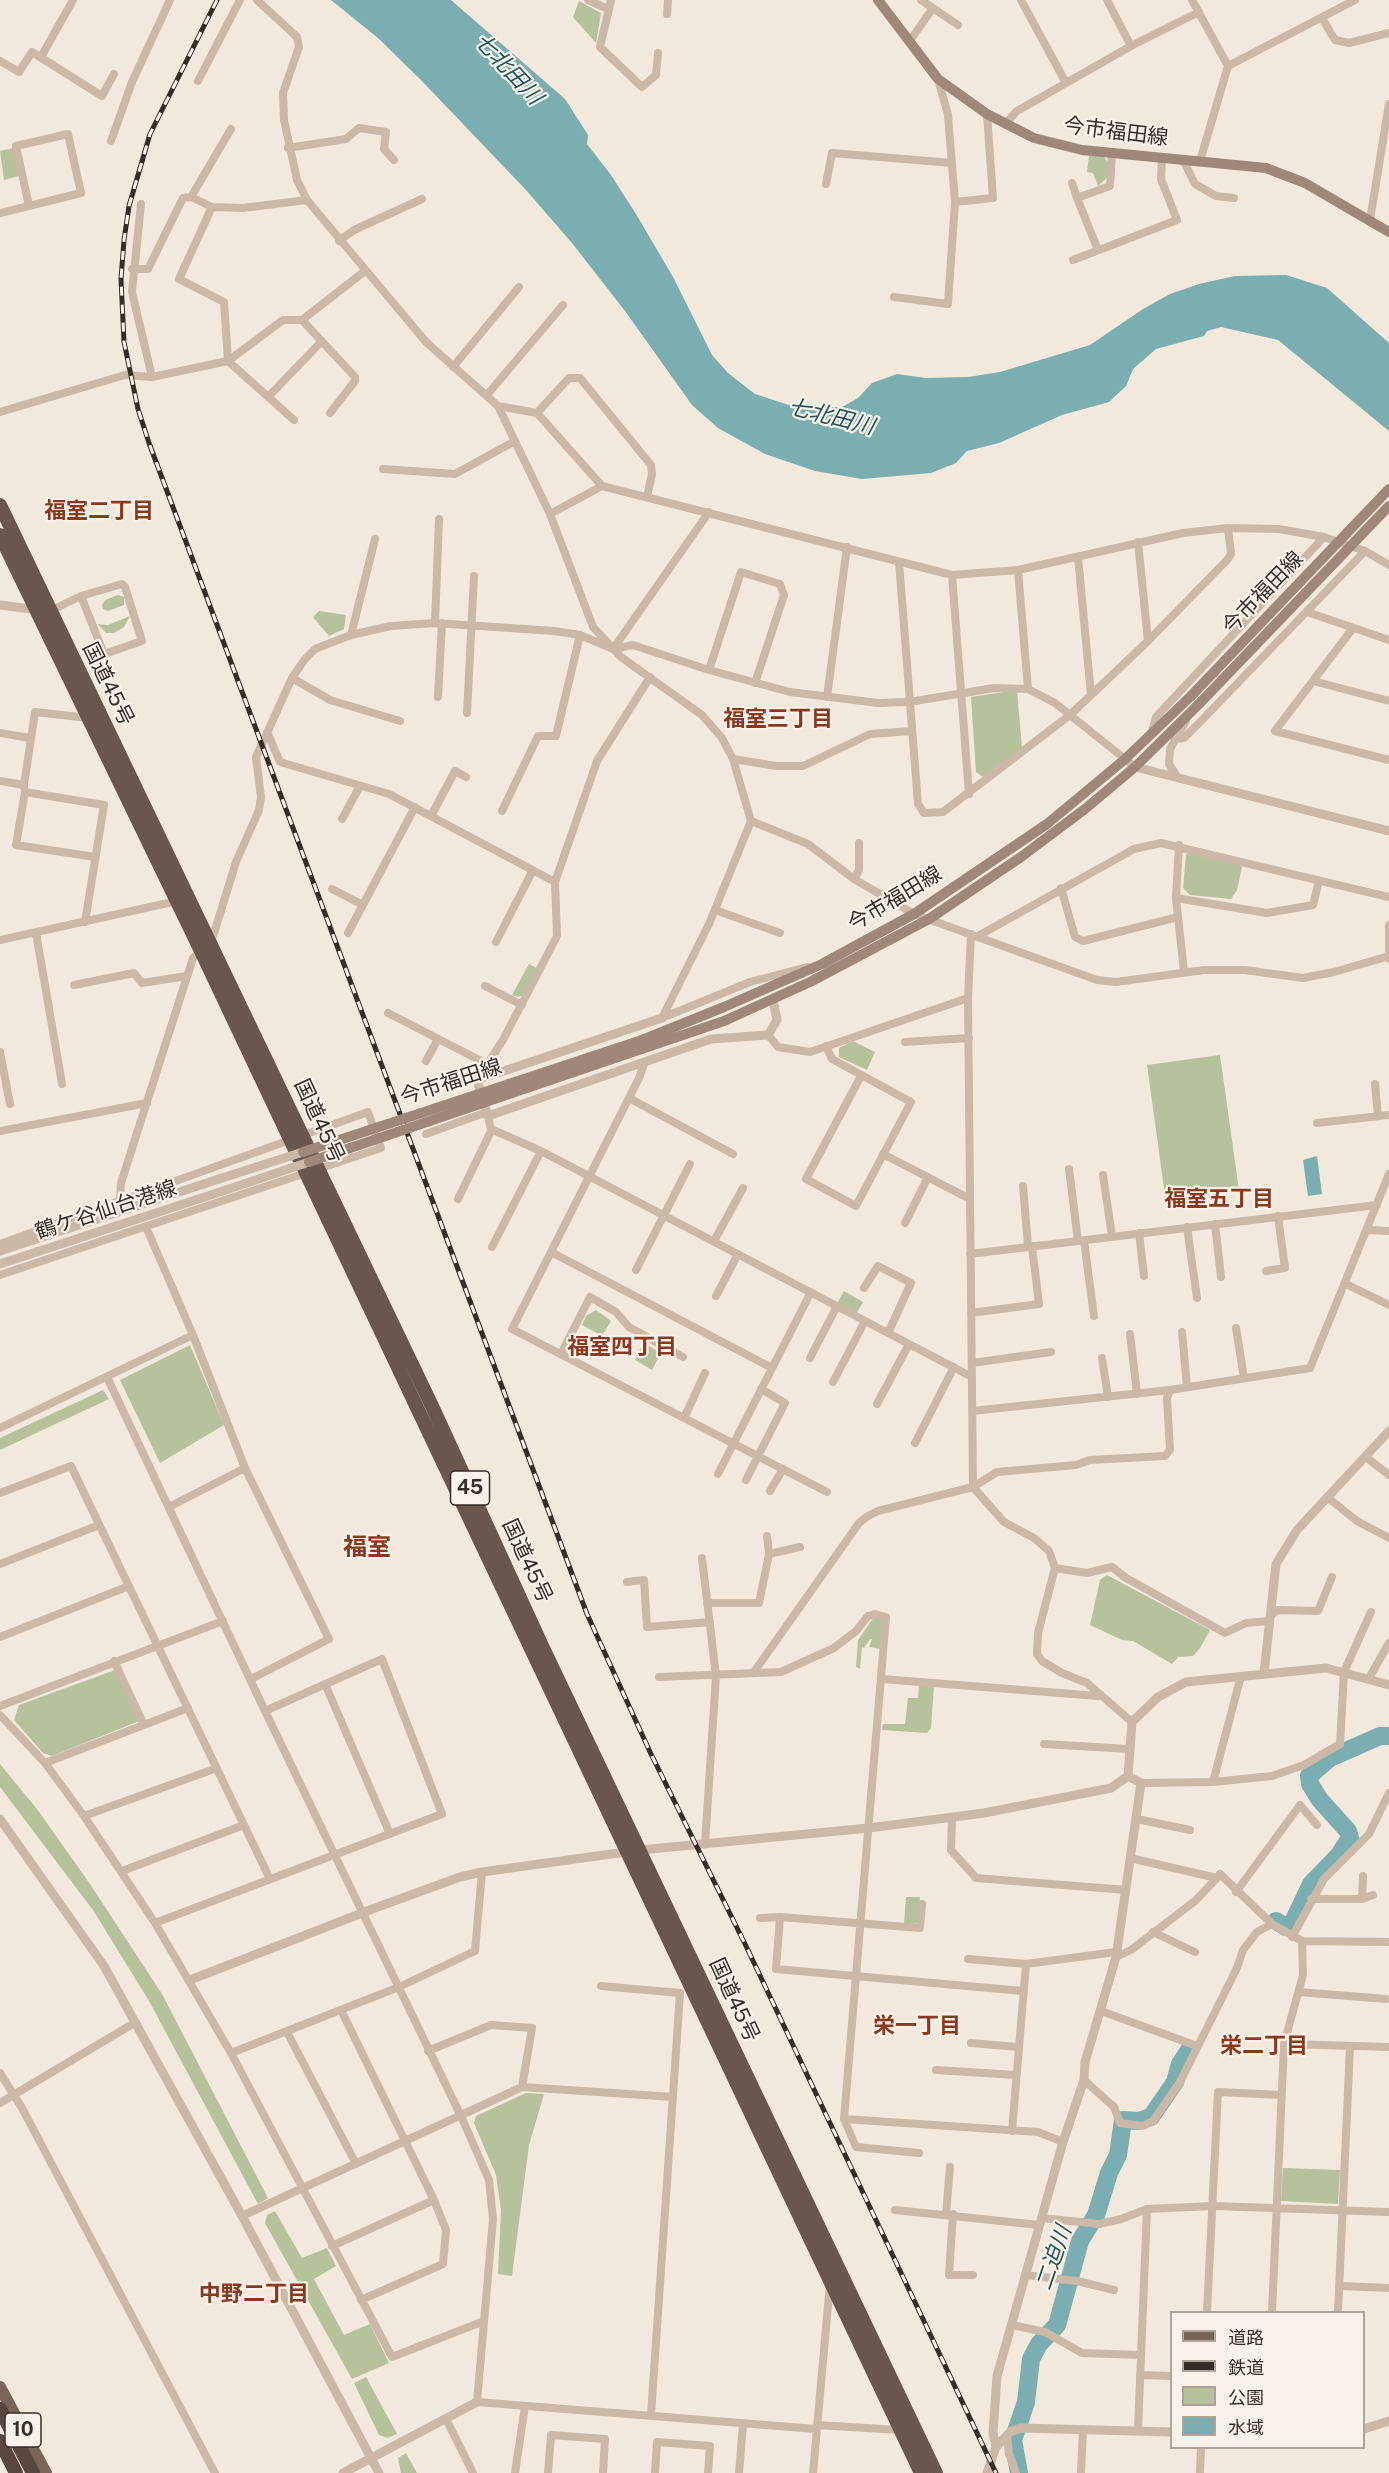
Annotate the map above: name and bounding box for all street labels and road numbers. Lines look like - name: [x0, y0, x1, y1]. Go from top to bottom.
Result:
- street label: 今市福田線: [1062, 113, 1170, 151]
- street label: 今市福田線: [1217, 546, 1309, 640]
- street label: 国道45号: [77, 638, 139, 730]
- street label: 今市福田線: [844, 861, 946, 937]
- street label: 今市福田線: [397, 1054, 505, 1110]
- street label: 国道45号: [289, 1075, 349, 1167]
- street label: 鶴ケ谷仙台港線: [32, 1175, 180, 1245]
- road number: 45: [450, 1471, 490, 1505]
- street label: 国道45号: [497, 1515, 557, 1607]
- street label: 国道45号: [704, 1954, 764, 2046]
- road number: 10: [5, 2413, 41, 2447]

